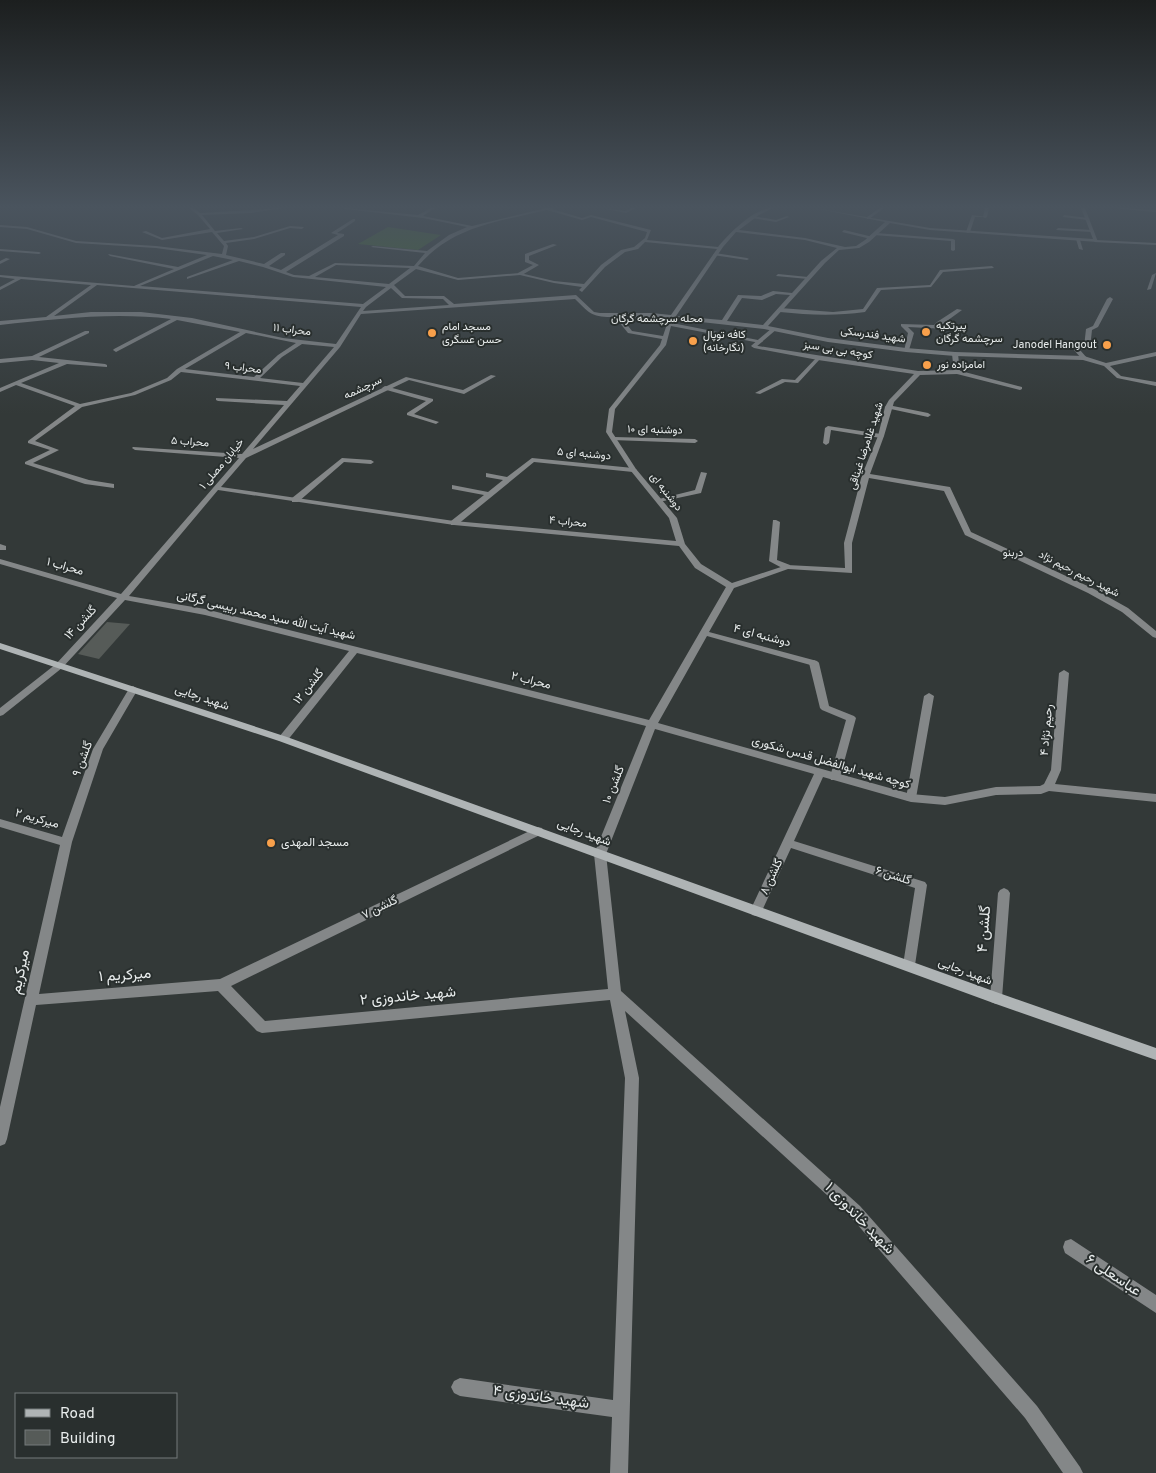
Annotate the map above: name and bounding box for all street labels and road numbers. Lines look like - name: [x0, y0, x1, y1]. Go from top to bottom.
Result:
- street label: ۱۱ محراب: [272, 321, 312, 339]
- street label: شهید فندرسکی: [840, 324, 907, 347]
- street label: کوچه بی بی سبز: [801, 337, 874, 362]
- street label: ۹ محراب: [224, 359, 262, 377]
- street label: سرچشمه: [342, 373, 385, 403]
- street label: شهید غلامرضا غیناقی: [845, 400, 887, 492]
- street label: ۱۰ دوشنبه ای: [627, 423, 683, 437]
- street label: ۵ محراب: [171, 434, 210, 450]
- street label: خیابان مصلی ۱: [197, 436, 247, 492]
- street label: ۵ دوشنبه ای: [556, 445, 612, 463]
- street label: دوشنبه ای: [647, 470, 685, 514]
- street label: ۴ محراب: [549, 513, 588, 531]
- street label: شهید رحیم رحیم نژاد: [1036, 548, 1122, 601]
- street label: ۱ محراب: [45, 554, 85, 580]
- street label: شهید آیت الله سید محمد رییسی گرگانی: [175, 588, 357, 644]
- street label: گلشن ۱۴: [61, 603, 101, 643]
- street label: ۴ دوشنبه ای: [732, 621, 793, 651]
- street label: ۱۲ گلشن: [290, 666, 328, 708]
- street label: ۲ محراب: [509, 668, 553, 694]
- street label: شهید رجایی: [173, 681, 231, 715]
- street label: رحیم نژاد ۴: [1037, 704, 1057, 756]
- street label: کوچه شهید ابوالفضل قدس شکوری: [750, 733, 912, 793]
- street label: ۹ گلشن: [69, 739, 97, 779]
- street label: ۱۰ گلشن: [599, 764, 629, 806]
- street label: ۲ میرکریم: [13, 805, 61, 833]
- street label: شهید رجایی: [555, 815, 613, 851]
- street label: ۸ گلشن: [757, 856, 787, 898]
- street label: ۶ گلشن: [873, 863, 913, 889]
- street label: ۷ گلشن: [359, 893, 401, 923]
- street label: ۴ گلشن: [974, 905, 996, 953]
- street label: میرکریم: [7, 948, 35, 996]
- street label: شهید رجایی: [936, 954, 994, 990]
- street label: ۱ میرکریم: [98, 965, 152, 987]
- street label: ۲ شهید خاندوزی: [359, 983, 457, 1011]
- street label: ۱ شهید خاندوزی: [820, 1179, 898, 1259]
- street label: ۶ عباسعلی: [1082, 1251, 1144, 1301]
- street label: ۴ شهید خاندوزی: [492, 1382, 590, 1414]

